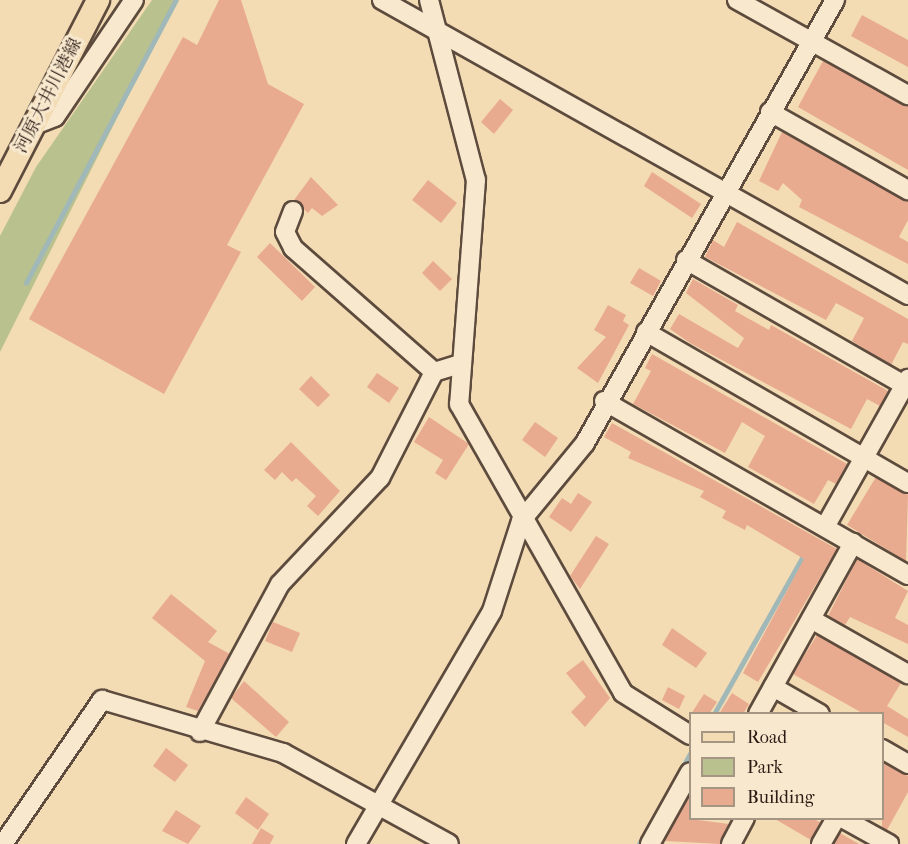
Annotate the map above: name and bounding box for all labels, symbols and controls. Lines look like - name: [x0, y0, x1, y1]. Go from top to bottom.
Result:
- street label: 河原大井川港線: [11, 35, 87, 157]
- legend: [689, 712, 884, 820]
- text: Road: [747, 727, 787, 748]
- text: Park: [747, 757, 783, 778]
- text: Building: [747, 787, 814, 808]

